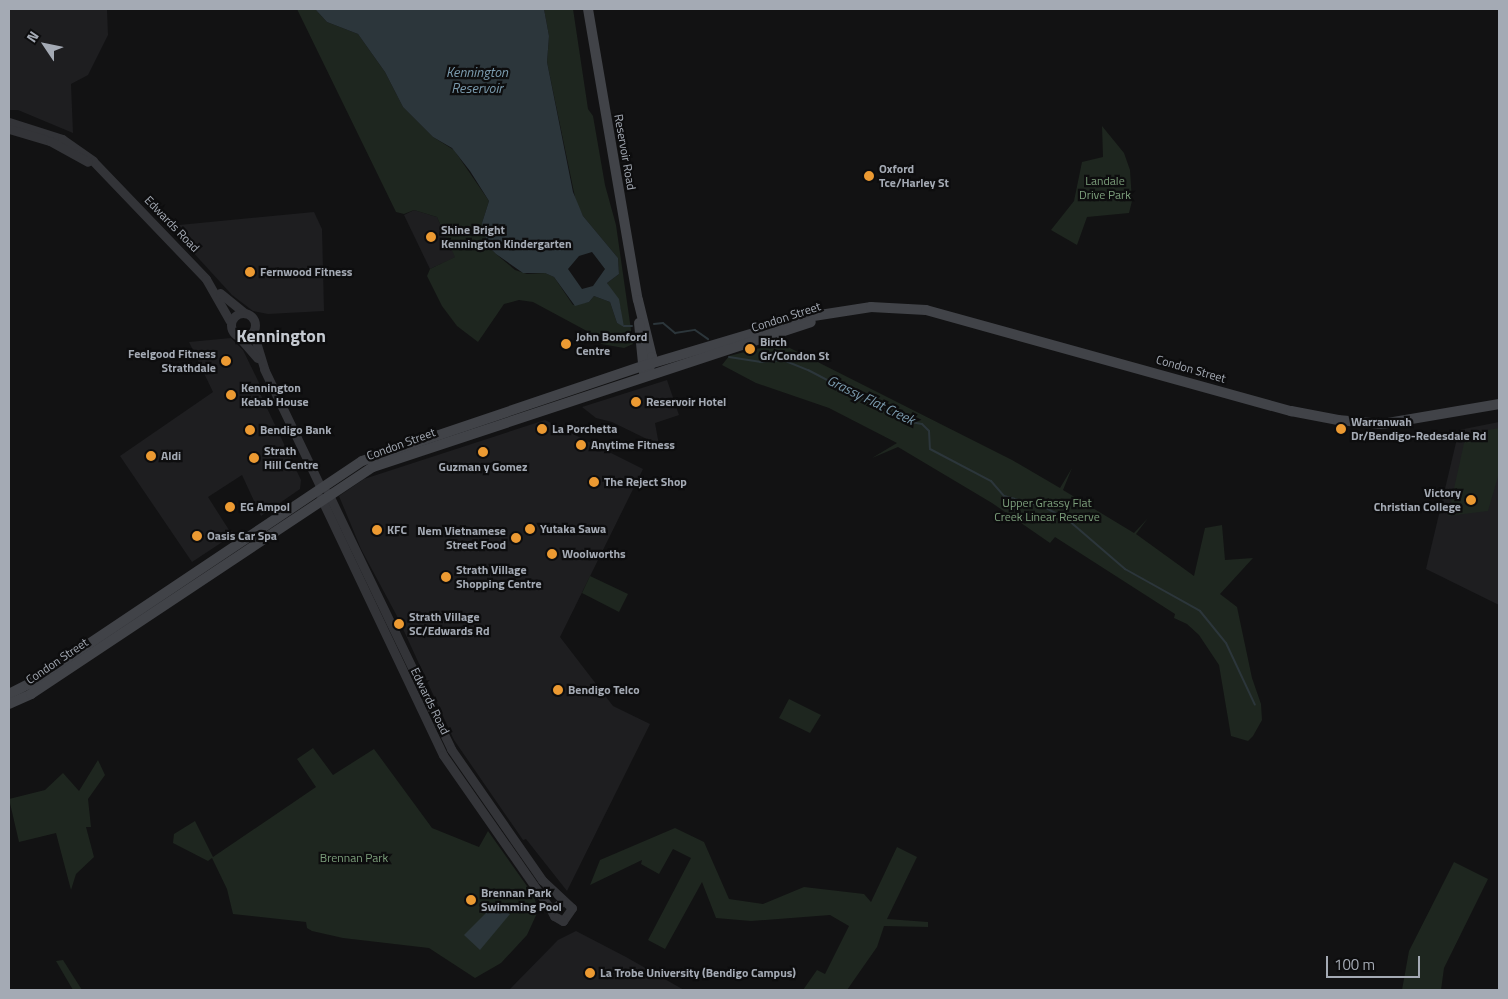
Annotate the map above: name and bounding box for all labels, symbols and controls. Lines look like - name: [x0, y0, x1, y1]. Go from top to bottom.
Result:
- north arrow: [20, 20, 70, 70]
- text: N: [21, 26, 44, 46]
- water label: Kennington Reservoir: [446, 64, 508, 96]
- street label: Reservoir Road: [611, 113, 639, 191]
- place label: Oxford Tce/Harley St: [879, 162, 949, 190]
- marker: Oxford Tce/Harley St: [863, 170, 875, 182]
- park label: Landale Drive Park: [1079, 174, 1131, 202]
- street label: Edwards Road: [142, 193, 202, 255]
- place label: Shine Bright Kennington Kindergarten: [441, 223, 572, 251]
- marker: Shine Bright Kennington Kindergarten: [425, 231, 437, 243]
- place label: Fernwood Fitness: [260, 265, 353, 279]
- marker: Fernwood Fitness: [244, 266, 256, 278]
- street label: Condon Street: [750, 299, 822, 335]
- district label: Kennington: [236, 325, 326, 347]
- place label: John Bomford Centre: [576, 330, 647, 358]
- place label: Birch Gr/Condon St: [760, 335, 829, 363]
- marker: John Bomford Centre: [560, 338, 572, 350]
- marker: Birch Gr/Condon St: [744, 343, 756, 355]
- place label: Feelgood Fitness Strathdale: [128, 347, 216, 375]
- street label: Condon Street: [1154, 352, 1228, 386]
- marker: Feelgood Fitness Strathdale: [220, 355, 232, 367]
- water label: Grassy Flat Creek: [824, 372, 918, 428]
- place label: Kennington Kebab House: [241, 381, 309, 409]
- marker: Kennington Kebab House: [225, 389, 237, 401]
- place label: Reservoir Hotel: [646, 395, 726, 409]
- marker: Reservoir Hotel: [630, 396, 642, 408]
- place label: Warranwah Dr/Bendigo-Redesdale Rd: [1351, 415, 1486, 443]
- place label: La Porchetta: [552, 422, 617, 436]
- place label: Bendigo Bank: [260, 423, 331, 437]
- marker: La Porchetta: [536, 423, 548, 435]
- marker: Warranwah Dr/Bendigo-Redesdale Rd: [1335, 423, 1347, 435]
- marker: Bendigo Bank: [244, 424, 256, 436]
- street label: Condon Street: [365, 425, 437, 463]
- place label: Anytime Fitness: [591, 438, 675, 452]
- marker: Anytime Fitness: [575, 439, 587, 451]
- place label: Strath Hill Centre: [264, 444, 318, 472]
- marker: Guzman y Gomez: [477, 446, 489, 458]
- place label: Aldi: [161, 449, 181, 463]
- marker: Aldi: [145, 450, 157, 462]
- marker: Strath Hill Centre: [248, 452, 260, 464]
- place label: Guzman y Gomez: [439, 460, 527, 474]
- place label: The Reject Shop: [604, 475, 687, 489]
- marker: The Reject Shop: [588, 476, 600, 488]
- place label: Victory Christian College: [1374, 486, 1461, 514]
- marker: Victory Christian College: [1465, 494, 1477, 506]
- park label: Upper Grassy Flat Creek Linear Reserve: [994, 496, 1100, 524]
- place label: EG Ampol: [240, 500, 290, 514]
- marker: EG Ampol: [224, 501, 236, 513]
- place label: Yutaka Sawa: [540, 522, 606, 536]
- place label: KFC: [387, 523, 407, 537]
- marker: Yutaka Sawa: [524, 523, 536, 535]
- marker: KFC: [371, 524, 383, 536]
- place label: Nem Vietnamese Street Food: [417, 524, 506, 552]
- place label: Oasis Car Spa: [207, 529, 277, 543]
- marker: Oasis Car Spa: [191, 530, 203, 542]
- marker: Nem Vietnamese Street Food: [510, 532, 522, 544]
- place label: Woolworths: [562, 547, 626, 561]
- marker: Woolworths: [546, 548, 558, 560]
- place label: Strath Village Shopping Centre: [456, 563, 542, 591]
- marker: Strath Village Shopping Centre: [440, 571, 452, 583]
- place label: Strath Village SC/Edwards Rd: [409, 610, 490, 638]
- marker: Strath Village SC/Edwards Rd: [393, 618, 405, 630]
- street label: Condon Street: [23, 635, 91, 687]
- street label: Edwards Road: [408, 665, 452, 737]
- place label: Bendigo Telco: [568, 683, 640, 697]
- marker: Bendigo Telco: [552, 684, 564, 696]
- park label: Brennan Park: [320, 851, 388, 865]
- place label: Brennan Park Swimming Pool: [481, 886, 562, 914]
- marker: Brennan Park Swimming Pool: [465, 894, 477, 906]
- scale bar: [1328, 946, 1422, 978]
- text: 100 m: [1334, 953, 1375, 976]
- place label: La Trobe University (Bendigo Campus): [600, 966, 796, 980]
- marker: La Trobe University (Bendigo Campus): [584, 967, 596, 979]

